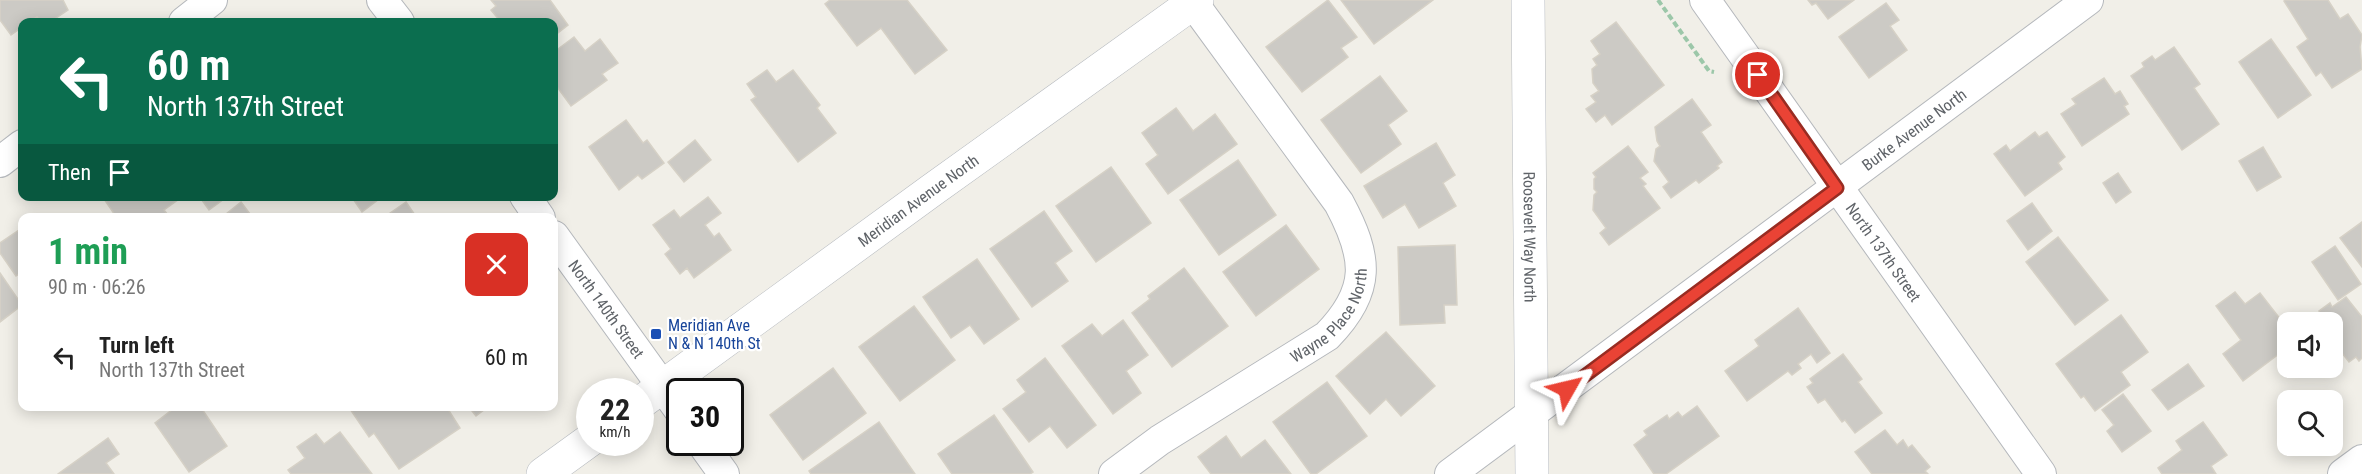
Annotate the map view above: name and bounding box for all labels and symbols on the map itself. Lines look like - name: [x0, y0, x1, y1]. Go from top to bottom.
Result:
- pin: [1732, 49, 1783, 100]
- street label: Burke Avenue North: [1858, 85, 1970, 175]
- street label: Meridian Avenue North: [854, 151, 982, 251]
- street label: Roosevelt Way North: [1519, 171, 1540, 303]
- street label: North 137th Street: [1842, 199, 1925, 306]
- street label: North 140th Street: [564, 256, 648, 362]
- street label: Wayne Place North: [1287, 268, 1371, 367]
- place label: Meridian Ave N & N 140th St: [668, 316, 761, 353]
- marker: Meridian Ave N & N 140th St: [649, 327, 663, 341]
- position arrow: [1535, 357, 1599, 421]
- speed limit sign: 30: [666, 378, 744, 456]

